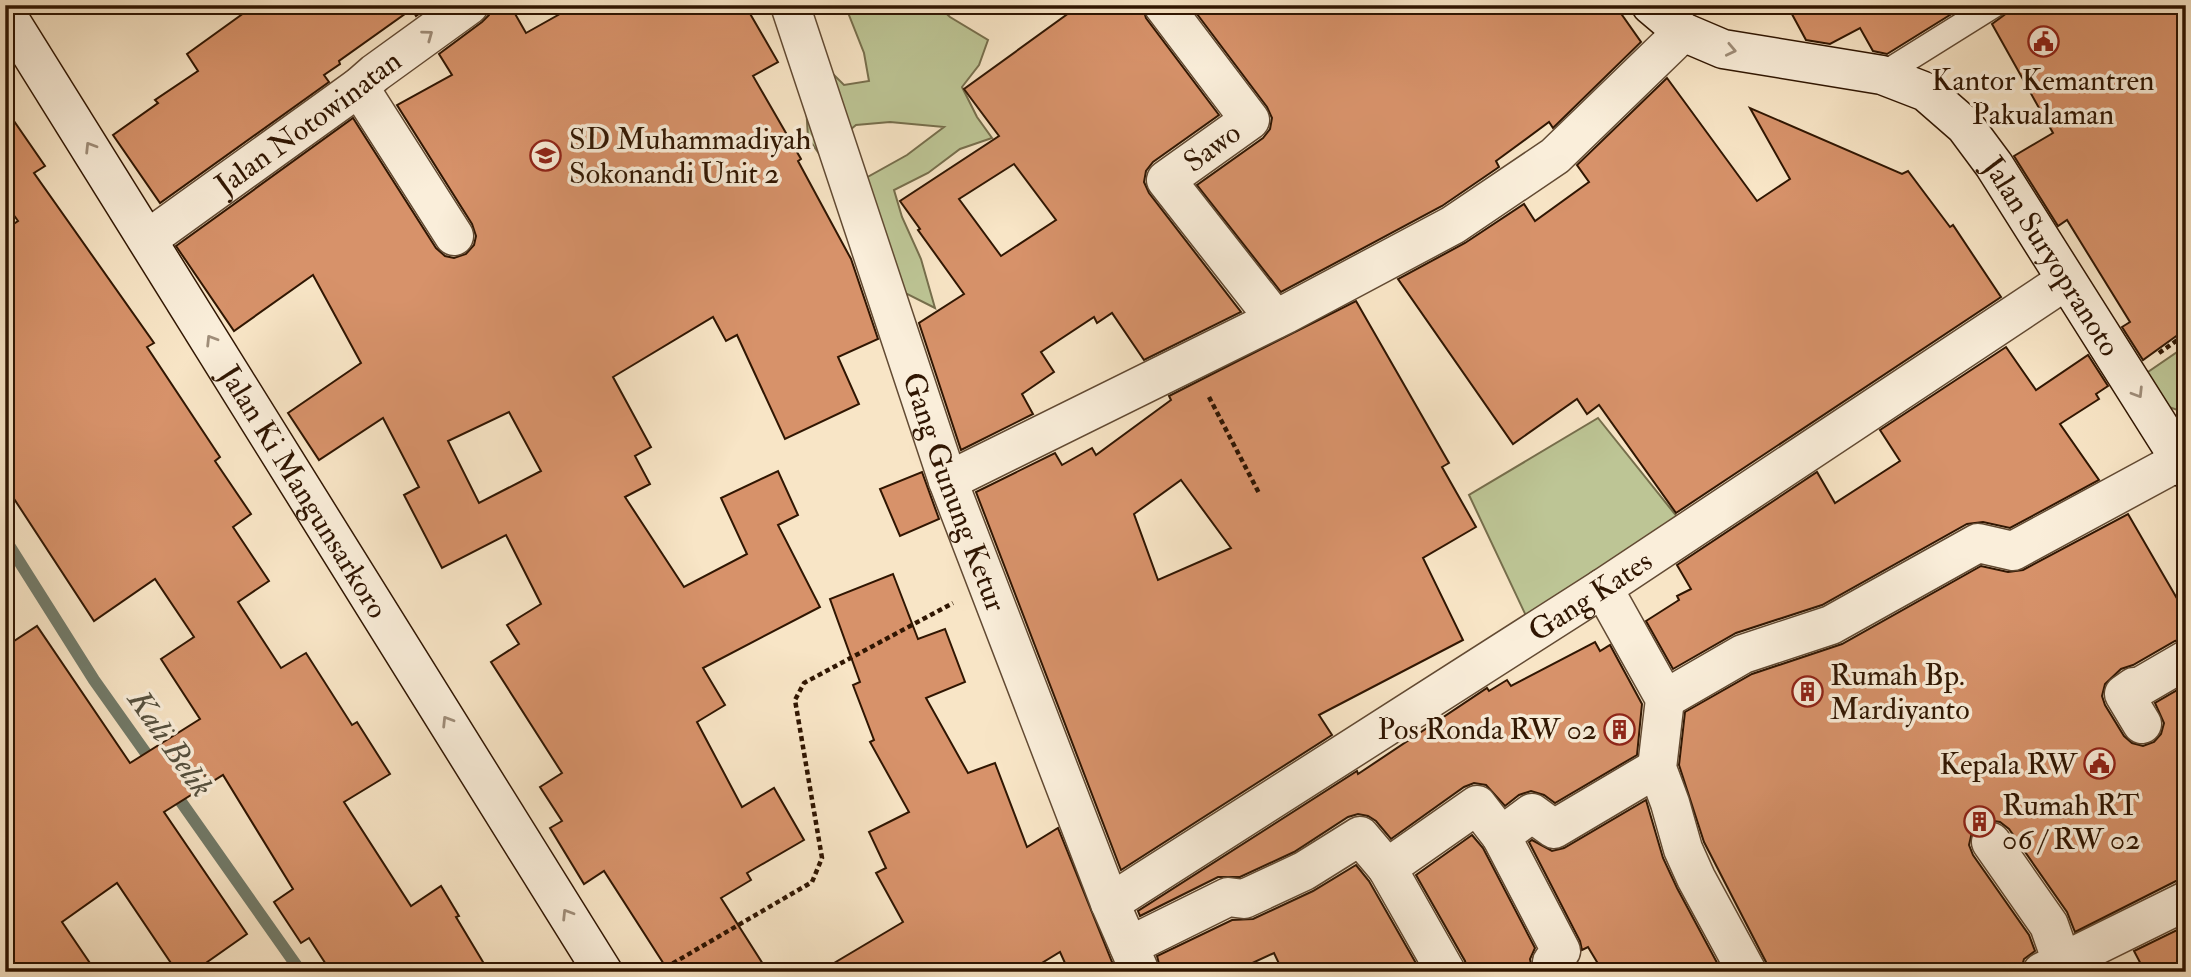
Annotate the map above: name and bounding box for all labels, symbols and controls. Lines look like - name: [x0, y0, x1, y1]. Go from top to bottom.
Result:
- public building icon: Kantor Kemantren Pakualaman: [2026, 25, 2060, 59]
- one-way arrow: [420, 31, 433, 43]
- street label: Jalan Notowinatan: [207, 42, 409, 204]
- one-way arrow: [1725, 42, 1737, 57]
- place label: Kantor Kemantren Pakualaman: [1932, 62, 2154, 133]
- street label: Sawo: [1177, 114, 1248, 180]
- place label: SD Muhammadiyah Sokonandi Unit 2: [569, 121, 812, 192]
- school or university icon: SD Muhammadiyah Sokonandi Unit 2: [529, 139, 563, 173]
- one-way arrow: [86, 142, 99, 155]
- street label: Jalan Suryopranoto: [1974, 148, 2128, 363]
- one-way arrow: [206, 335, 219, 348]
- street label: Jalan Ki Mangunsarkoro: [210, 358, 396, 625]
- street label: Gang Gunung Ketur: [894, 368, 1014, 617]
- one-way arrow: [2130, 385, 2142, 398]
- street label: Gang Kates: [1522, 543, 1659, 650]
- place label: Rumah Bp. Mardiyanto: [1830, 657, 1970, 728]
- building icon: Rumah Bp. Mardiyanto: [1790, 675, 1824, 709]
- water label: Kali Belik: [118, 680, 222, 805]
- place label: Pos Ronda RW 02: [1377, 711, 1597, 748]
- building icon: Pos Ronda RW 02: [1603, 712, 1637, 746]
- one-way arrow: [443, 715, 456, 728]
- place label: Kepala RW: [1939, 746, 2078, 783]
- public building icon: Kepala RW: [2083, 747, 2117, 781]
- place label: Rumah RT 06 / RW 02: [2002, 787, 2140, 858]
- building icon: Rumah RT 06 / RW 02: [1962, 805, 1996, 839]
- one-way arrow: [563, 908, 576, 921]

